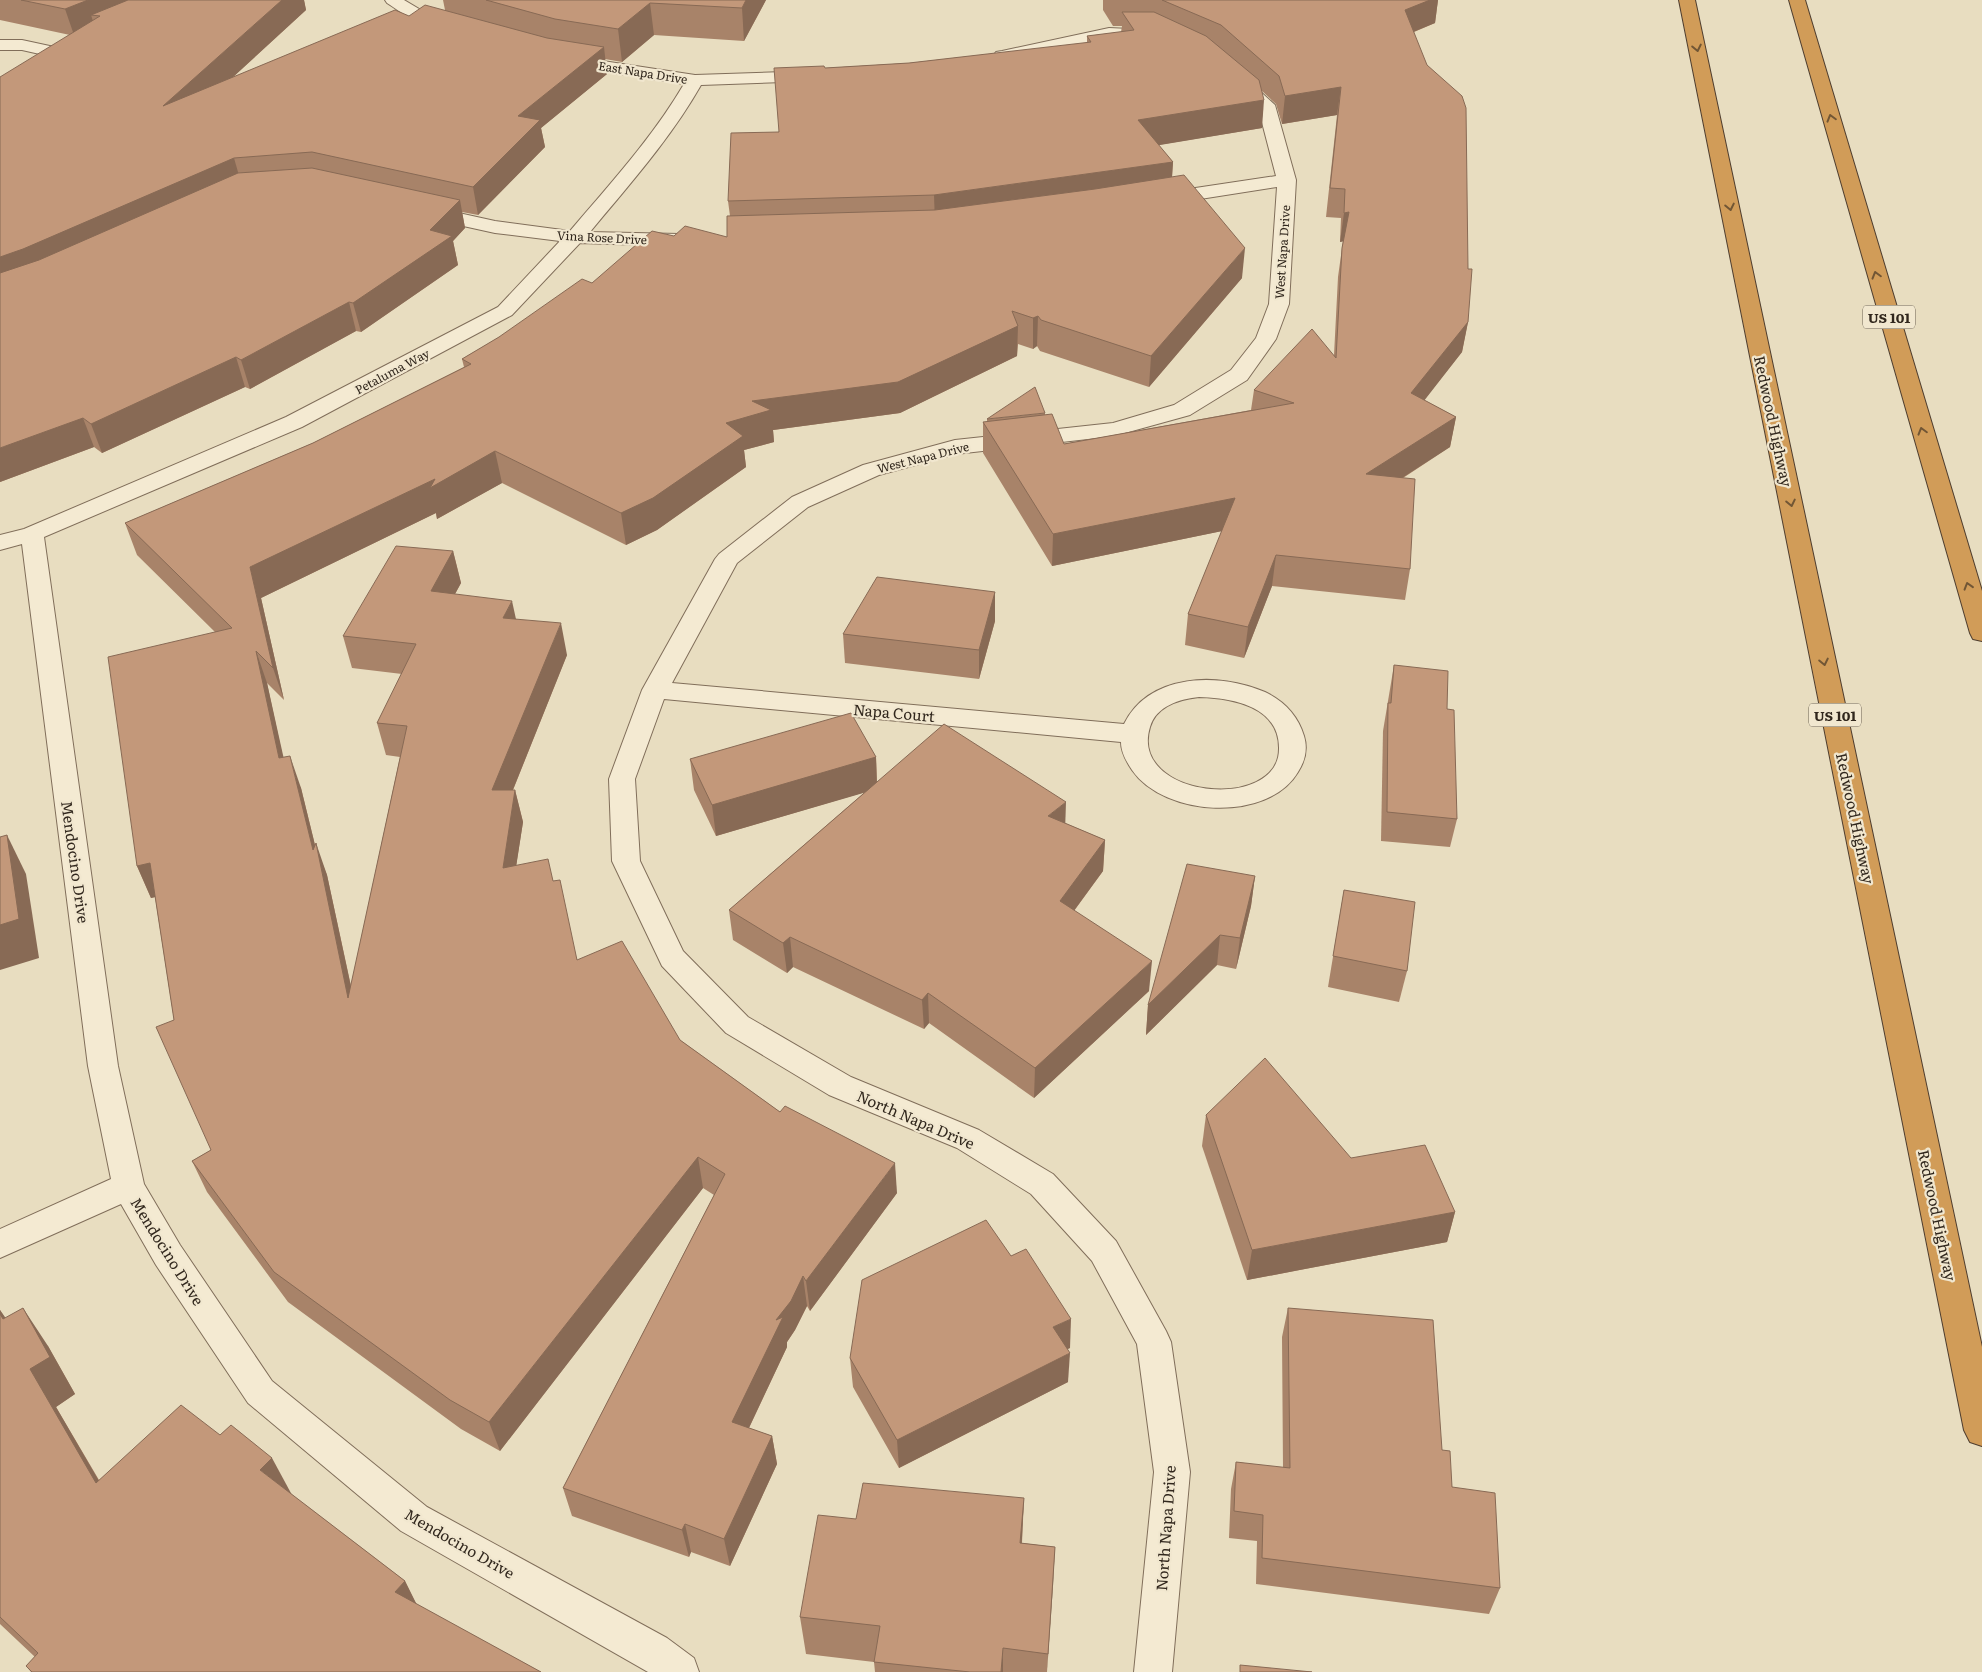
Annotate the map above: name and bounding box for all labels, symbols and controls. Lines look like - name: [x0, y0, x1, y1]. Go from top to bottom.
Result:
- one-way arrow: [1691, 43, 1702, 52]
- street label: East Napa Drive: [597, 56, 689, 88]
- one-way arrow: [1827, 115, 1837, 123]
- one-way arrow: [1724, 202, 1734, 211]
- street label: West Napa Drive: [1270, 204, 1294, 300]
- street label: Vina Rose Drive: [556, 226, 648, 248]
- one-way arrow: [1872, 271, 1882, 279]
- road number: US 101: [1863, 306, 1915, 328]
- street label: Petaluma Way: [352, 344, 433, 398]
- street label: Redwood Highway: [1749, 353, 1799, 489]
- one-way arrow: [1917, 427, 1927, 435]
- street label: West Napa Drive: [875, 437, 971, 477]
- one-way arrow: [1785, 499, 1796, 508]
- one-way arrow: [1964, 583, 1974, 591]
- one-way arrow: [1818, 658, 1828, 667]
- street label: Napa Court: [852, 697, 936, 727]
- road number: US 101: [1809, 704, 1861, 726]
- street label: Redwood Highway: [1831, 750, 1881, 886]
- street label: Mendocino Drive: [56, 799, 96, 925]
- street label: North Napa Drive: [854, 1084, 979, 1154]
- street label: Redwood Highway: [1913, 1147, 1963, 1283]
- street label: Mendocino Drive: [126, 1193, 211, 1310]
- street label: North Napa Drive: [1149, 1464, 1181, 1592]
- street label: Mendocino Drive: [401, 1502, 519, 1584]

